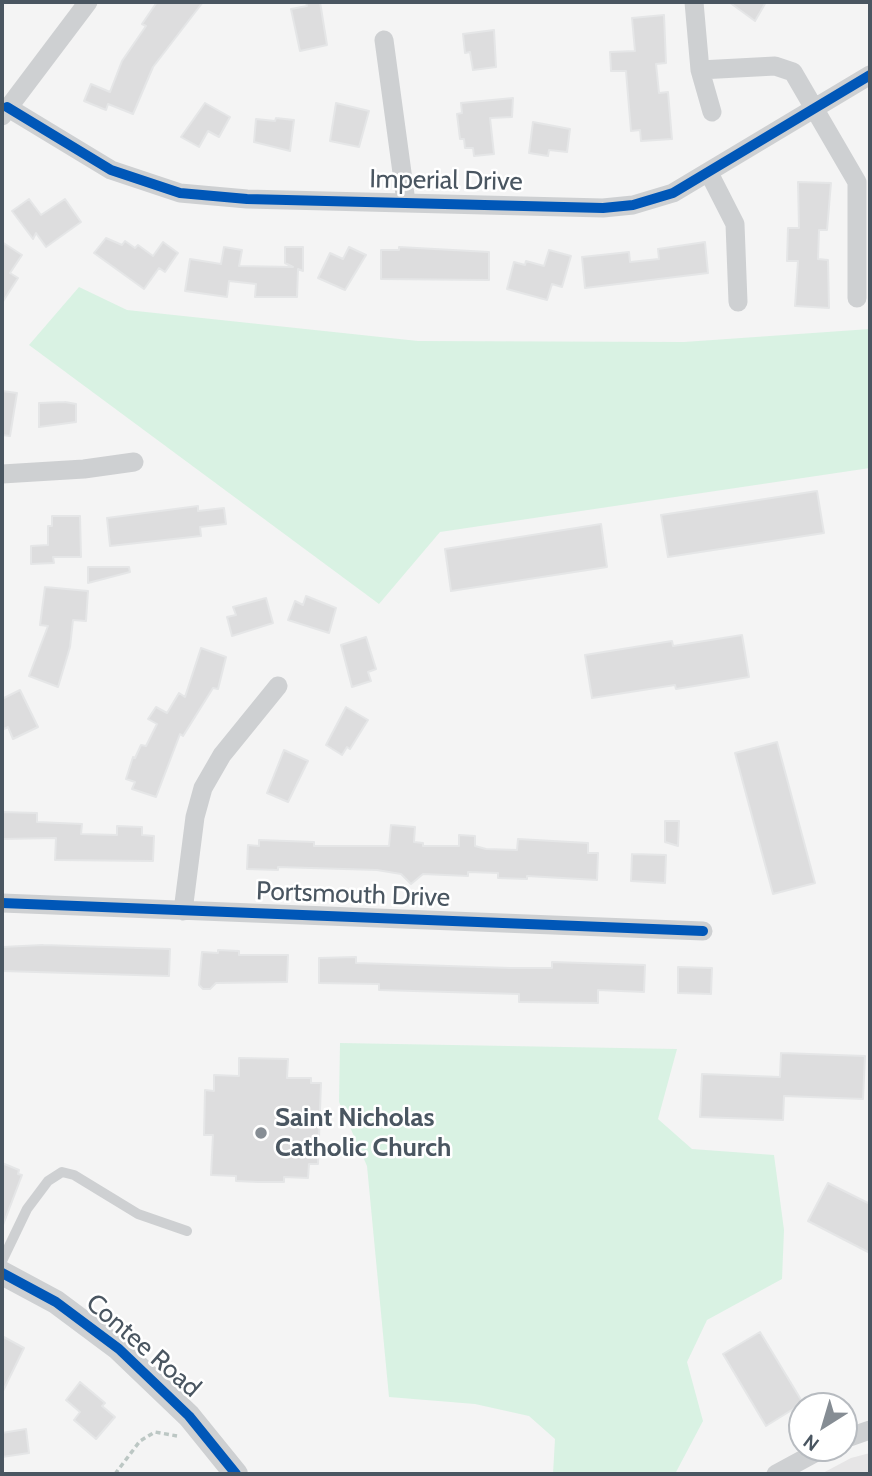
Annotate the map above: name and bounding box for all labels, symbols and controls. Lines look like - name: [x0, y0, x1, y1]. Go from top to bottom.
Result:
- street label: Imperial Drive: [369, 164, 523, 198]
- street label: Portsmouth Drive: [255, 876, 451, 914]
- place label: Saint Nicholas Catholic Church: [275, 1102, 451, 1164]
- marker: Saint Nicholas Catholic Church: [253, 1125, 269, 1141]
- street label: Contee Road: [79, 1288, 207, 1404]
- north arrow: [788, 1392, 858, 1462]
- text: N: [799, 1429, 824, 1456]

